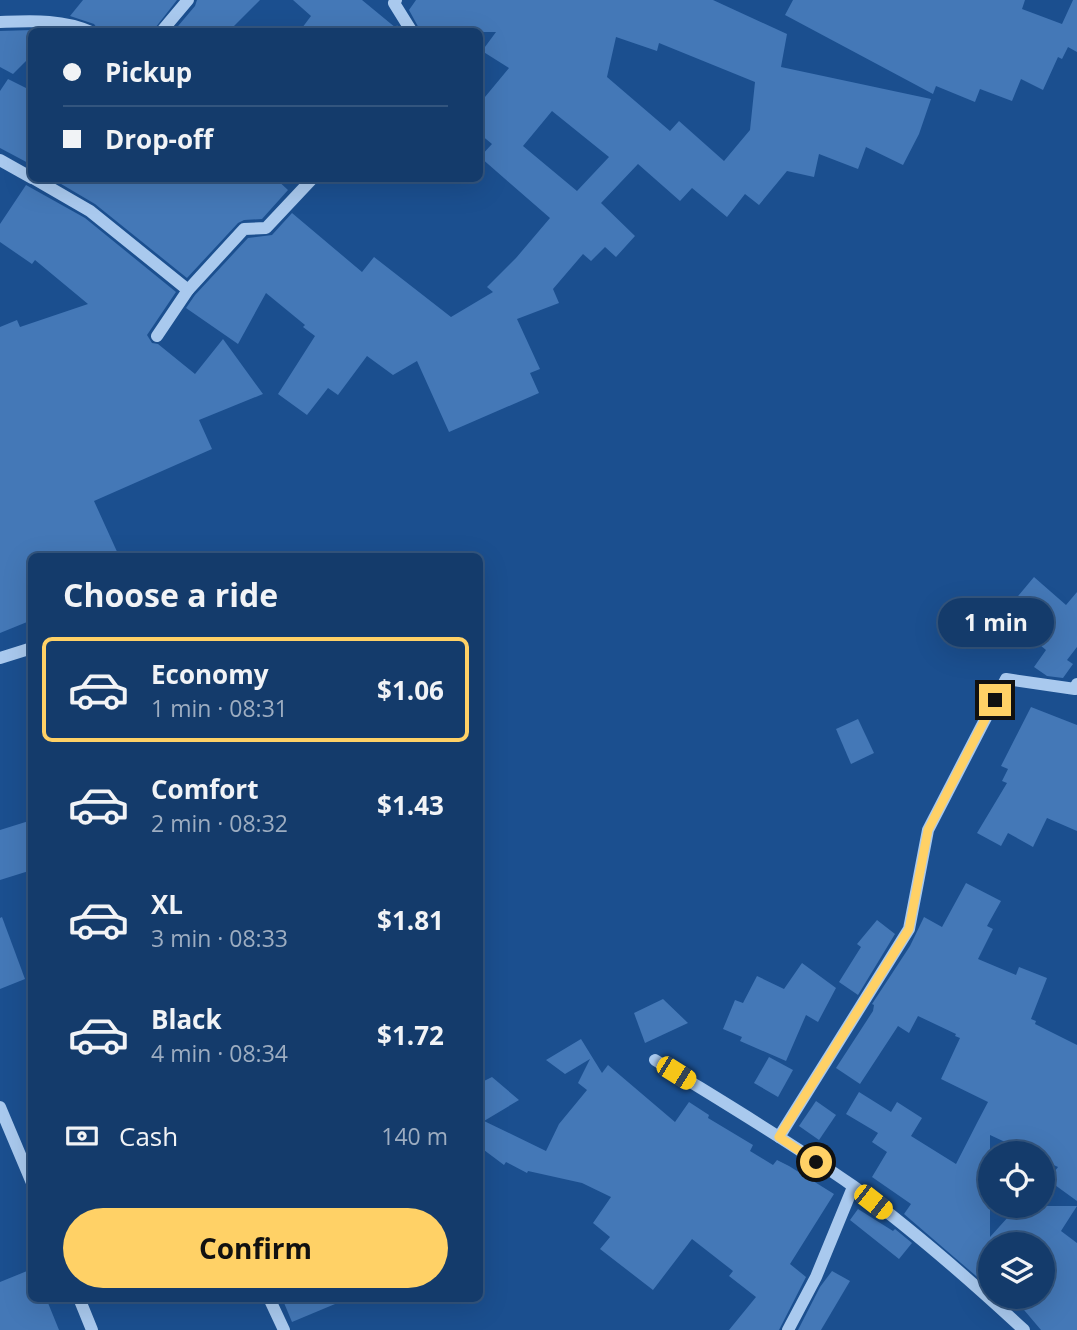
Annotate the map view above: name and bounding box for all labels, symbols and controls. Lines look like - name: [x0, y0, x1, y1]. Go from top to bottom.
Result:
- text: Pickup: [105, 54, 192, 90]
- text: Drop-off: [105, 121, 213, 157]
- text: Choose a ride: [63, 573, 278, 616]
- callout: 1 min: [937, 598, 1053, 648]
- text: 1 min: [964, 606, 1028, 638]
- text: Economy: [151, 656, 269, 692]
- icon: car: [67, 658, 130, 721]
- text: $1.06: [377, 672, 444, 708]
- route end: [979, 684, 1011, 716]
- text: 1 min · 08:31: [151, 692, 288, 724]
- text: Comfort: [151, 771, 258, 807]
- icon: car: [67, 773, 130, 836]
- text: $1.43: [377, 787, 444, 823]
- text: 2 min · 08:32: [151, 807, 288, 839]
- text: XL: [151, 886, 183, 922]
- icon: car: [67, 888, 130, 951]
- text: $1.81: [377, 902, 444, 938]
- text: 3 min · 08:33: [151, 922, 288, 954]
- text: Black: [151, 1001, 222, 1037]
- icon: car: [67, 1003, 130, 1066]
- text: $1.72: [377, 1017, 444, 1053]
- text: 4 min · 08:34: [151, 1037, 288, 1069]
- car: [653, 1053, 700, 1093]
- icon: cash: [63, 1117, 101, 1155]
- text: Cash: [119, 1118, 178, 1154]
- text: 140 m: [381, 1120, 448, 1152]
- map controls: [978, 1141, 1055, 1309]
- button: locate: [978, 1141, 1055, 1218]
- route start: [800, 1146, 832, 1178]
- car: [850, 1181, 897, 1223]
- button: Confirm: [63, 1208, 448, 1288]
- button: layers: [978, 1232, 1055, 1309]

